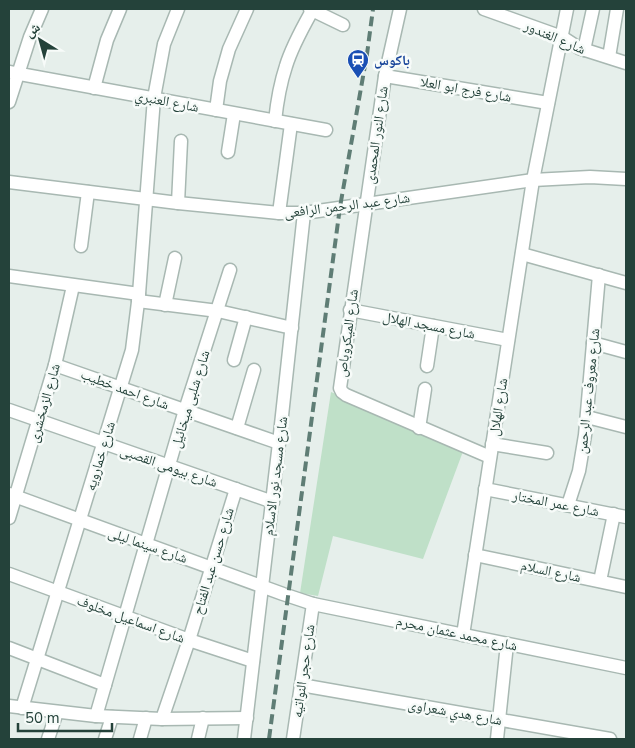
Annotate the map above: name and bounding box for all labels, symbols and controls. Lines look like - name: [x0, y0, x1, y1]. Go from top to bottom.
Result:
- north arrow: [15, 15, 65, 65]
- street label: شارع الغندور: [520, 16, 588, 59]
- text: ش: [21, 18, 44, 42]
- station icon: باكوس: [346, 48, 370, 79]
- place label: باكوس: [374, 51, 410, 70]
- street label: شارع فرج ابو العلا: [419, 72, 513, 107]
- street label: شارع النور المحمدى: [360, 85, 393, 185]
- street label: شارع العنبري: [133, 86, 201, 119]
- street label: شارع عبد الرحمن الرافعى: [283, 188, 411, 223]
- street label: شارع الميكروباص: [332, 288, 363, 378]
- street label: شارع مسجد الهلال: [381, 307, 477, 344]
- street label: شارع معروف عبد الرحمن: [572, 327, 605, 455]
- street label: شارع شلبى ميخائيل: [167, 348, 214, 451]
- street label: شارع الزمخشرى: [24, 361, 65, 445]
- street label: شارع احمد خطيب: [78, 365, 172, 414]
- street label: شارع الهلال: [485, 377, 512, 438]
- street label: شارع مسجد نور الاسلام: [259, 415, 292, 537]
- street label: شارع خمارويه: [81, 419, 120, 493]
- street label: شارع بيومى القصبى: [118, 441, 220, 492]
- street label: شارع عمر المختار: [510, 486, 601, 521]
- street label: شارع حسن عبد الفتاح: [188, 505, 239, 617]
- street label: شارع سينما ليلى: [106, 523, 190, 568]
- street label: شارع السلام: [519, 556, 583, 587]
- street label: شارع اسماعيل مخلوف: [74, 591, 187, 648]
- street label: شارع محمد عثمان محرم: [395, 611, 519, 656]
- street label: شارع حجر النواتيه: [288, 623, 319, 719]
- street label: شارع هدي شعراوى: [406, 695, 504, 732]
- scale bar: [18, 700, 111, 732]
- text: 50 m: [25, 708, 60, 728]

